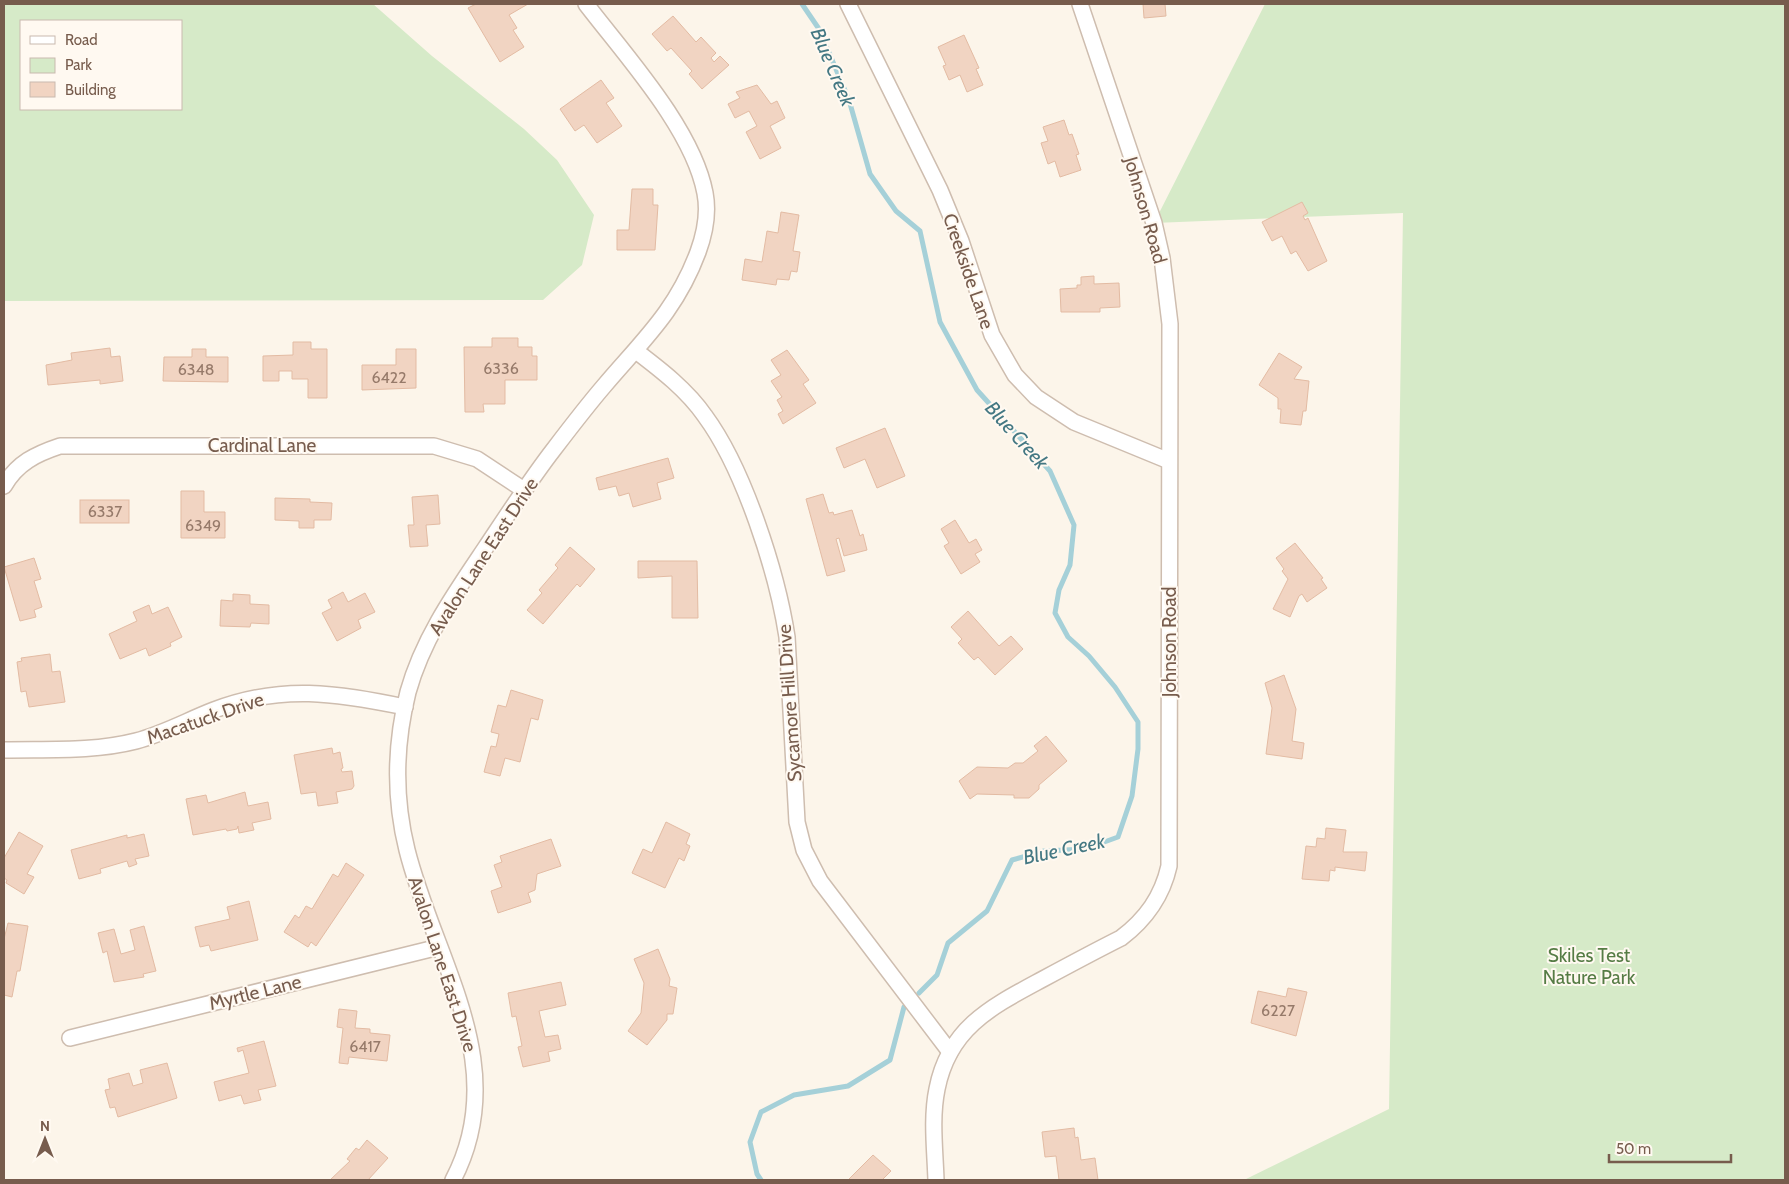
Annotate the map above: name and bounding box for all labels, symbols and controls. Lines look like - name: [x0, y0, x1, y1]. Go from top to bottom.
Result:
- legend: [20, 20, 182, 110]
- water label: Blue Creek: [806, 24, 861, 111]
- text: Road: [65, 31, 98, 49]
- text: Park: [65, 56, 92, 74]
- text: Building: [65, 81, 116, 99]
- street label: Johnson Road: [1119, 153, 1172, 266]
- street label: Creekside Lane: [938, 210, 999, 332]
- house number: 6336: [483, 359, 519, 378]
- house number: 6348: [178, 360, 214, 379]
- house number: 6422: [371, 368, 407, 387]
- water label: Blue Creek: [980, 396, 1055, 475]
- street label: Cardinal Lane: [208, 434, 317, 457]
- street label: Avalon Lane East Drive: [424, 473, 543, 639]
- house number: 6337: [88, 502, 122, 521]
- house number: 6349: [185, 516, 221, 535]
- street label: Johnson Road: [1158, 587, 1181, 698]
- street label: Sycamore Hill Drive: [772, 623, 806, 783]
- street label: Macatuck Drive: [144, 688, 267, 749]
- water label: Blue Creek: [1021, 828, 1109, 869]
- street label: Avalon Lane East Drive: [403, 873, 482, 1055]
- park label: Skiles Test Nature Park: [1543, 944, 1636, 989]
- street label: Myrtle Lane: [207, 970, 304, 1015]
- house number: 6227: [1261, 1001, 1295, 1020]
- house number: 6417: [349, 1037, 381, 1056]
- north arrow: [20, 1114, 70, 1164]
- text: N: [40, 1117, 50, 1135]
- scale bar: [1609, 1132, 1732, 1164]
- text: 50 m: [1616, 1140, 1651, 1158]

